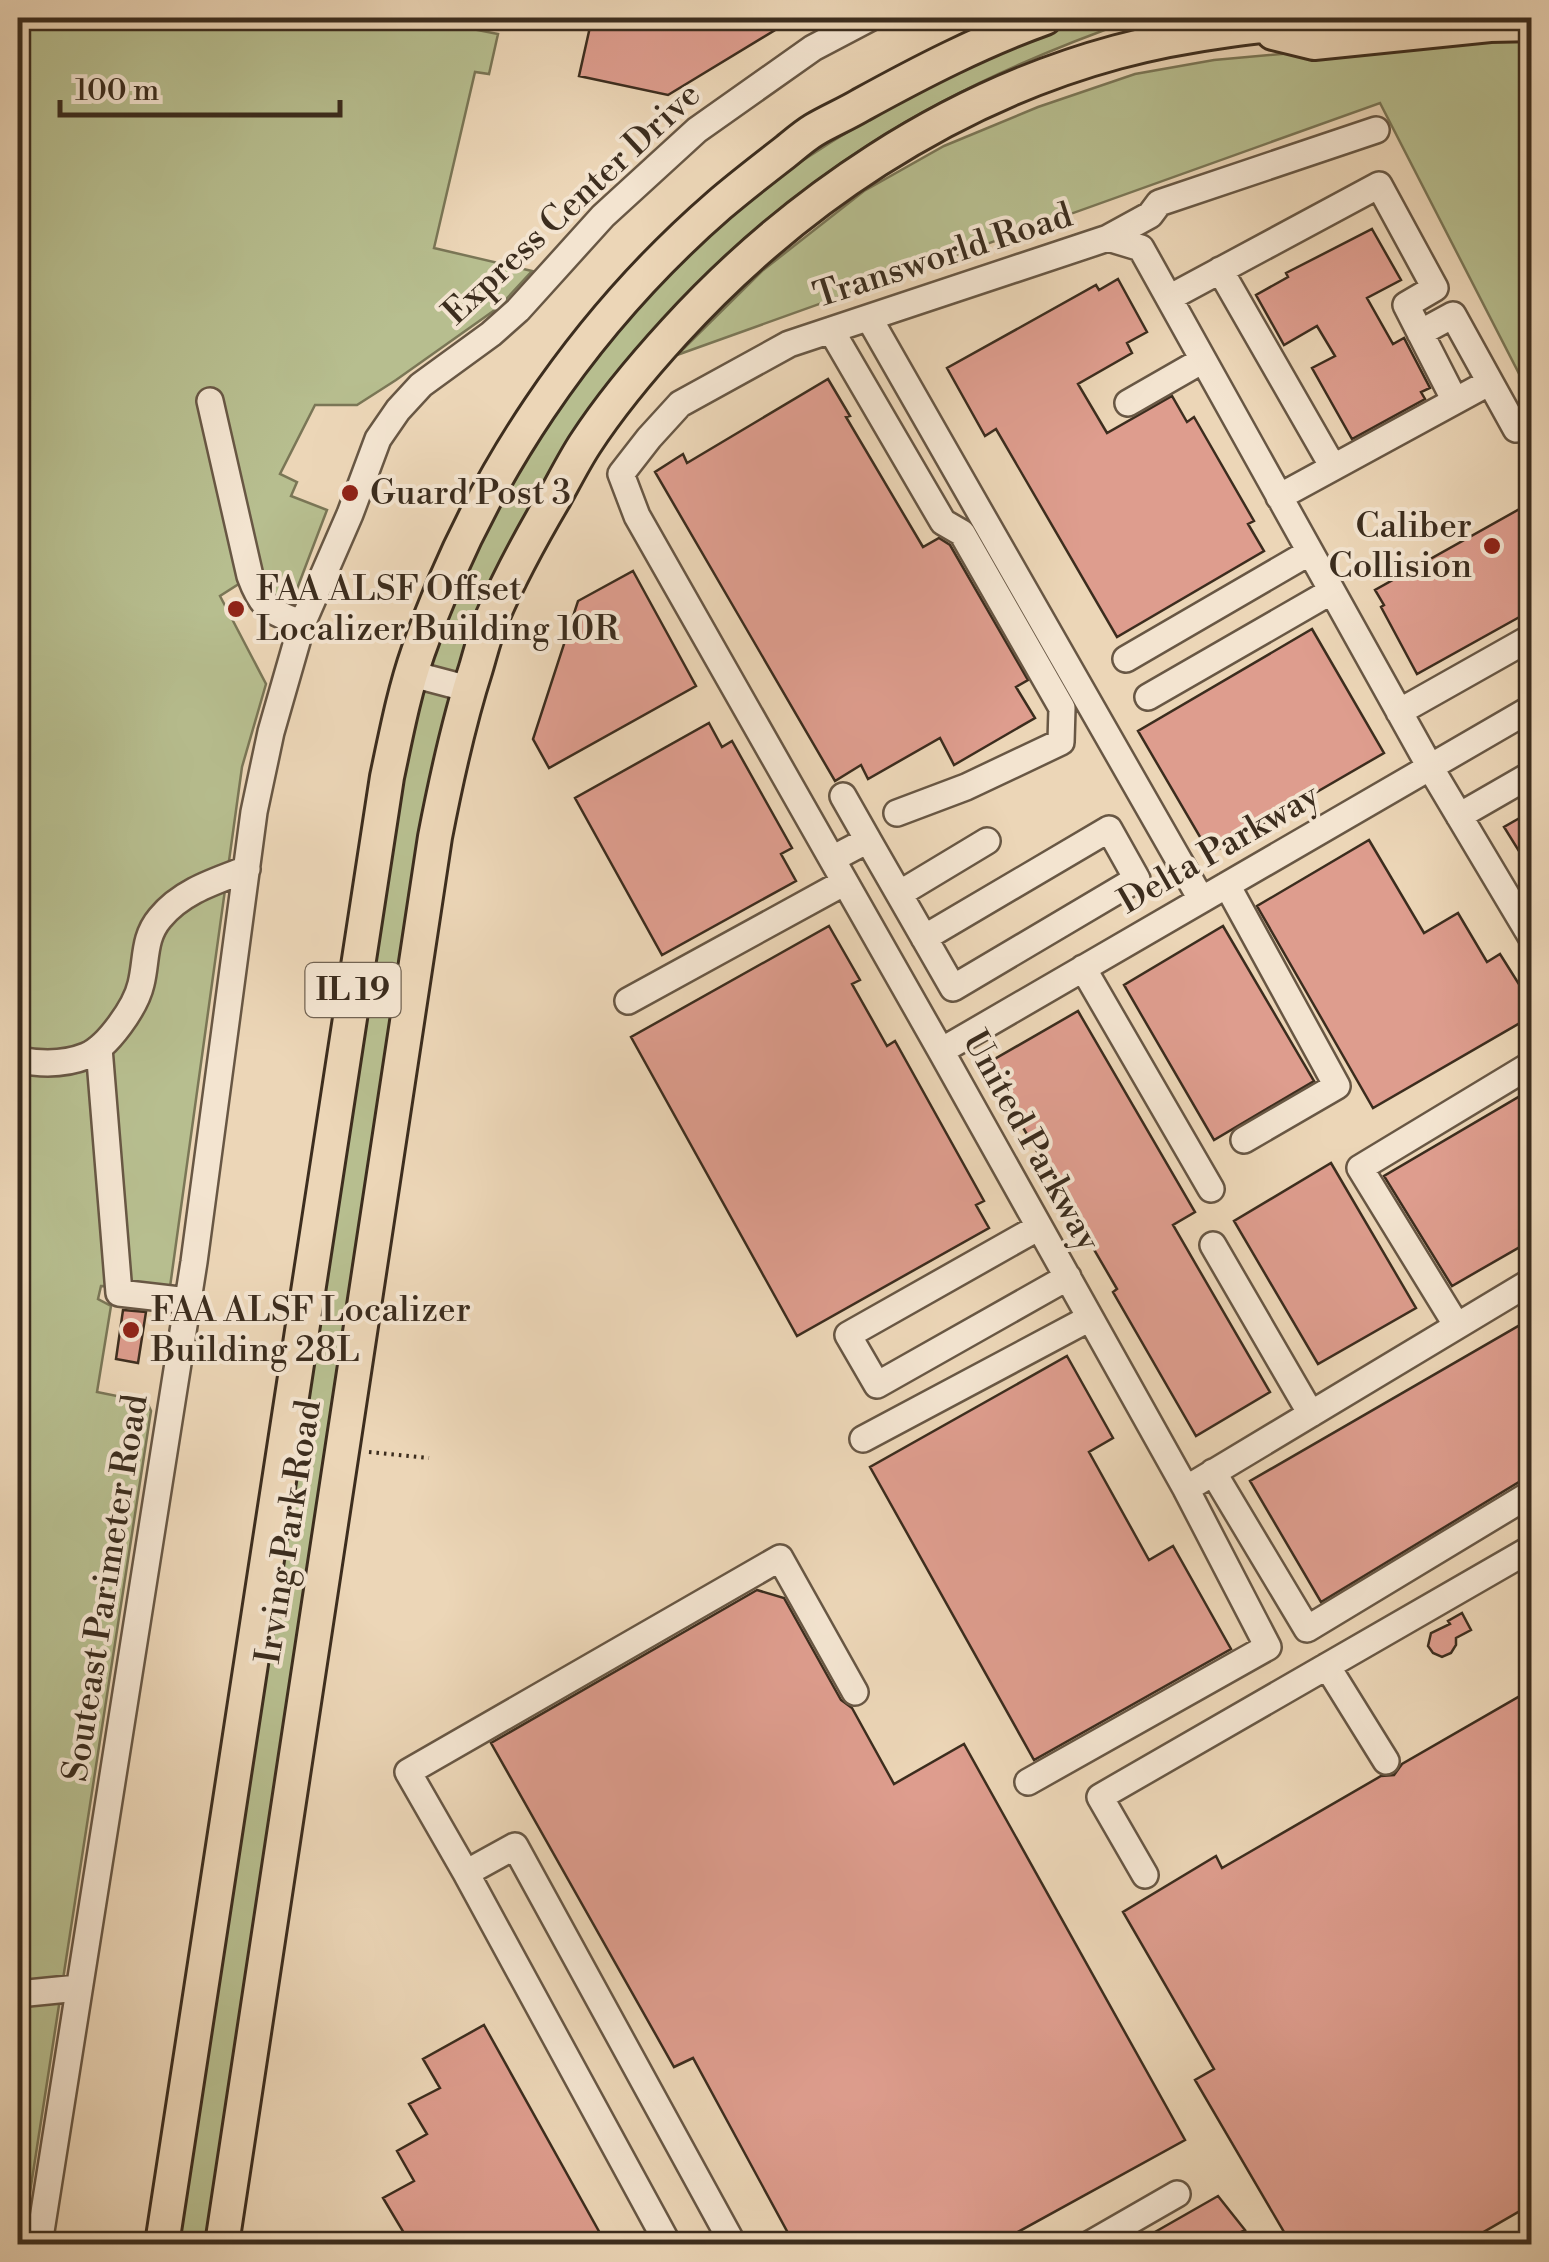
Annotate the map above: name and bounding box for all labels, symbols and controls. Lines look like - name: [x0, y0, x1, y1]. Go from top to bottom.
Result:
- scale bar: [60, 55, 340, 117]
- text: 100 m: [75, 72, 159, 110]
- street label: Express Center Drive: [434, 74, 710, 334]
- street label: Transworld Road: [808, 194, 1078, 318]
- place label: Guard Post 3: [370, 472, 571, 515]
- marker: Guard Post 3: [339, 482, 361, 504]
- place label: Caliber Collision: [1329, 505, 1472, 588]
- marker: Caliber Collision: [1481, 535, 1503, 557]
- place label: FAA ALSF Offset Localizer Building 10R: [256, 568, 619, 651]
- marker: FAA ALSF Offset Localizer Building 10R: [225, 598, 247, 620]
- street label: Delta Parkway: [1111, 774, 1328, 924]
- road number: IL 19: [306, 963, 400, 1017]
- street label: United Parkway: [953, 1023, 1110, 1260]
- place label: FAA ALSF Localizer Building 28L: [150, 1289, 471, 1372]
- marker: FAA ALSF Localizer Building 28L: [120, 1319, 142, 1341]
- street label: Souteast Parimeter Road: [54, 1391, 158, 1785]
- street label: Irving Park Road: [247, 1397, 331, 1667]

